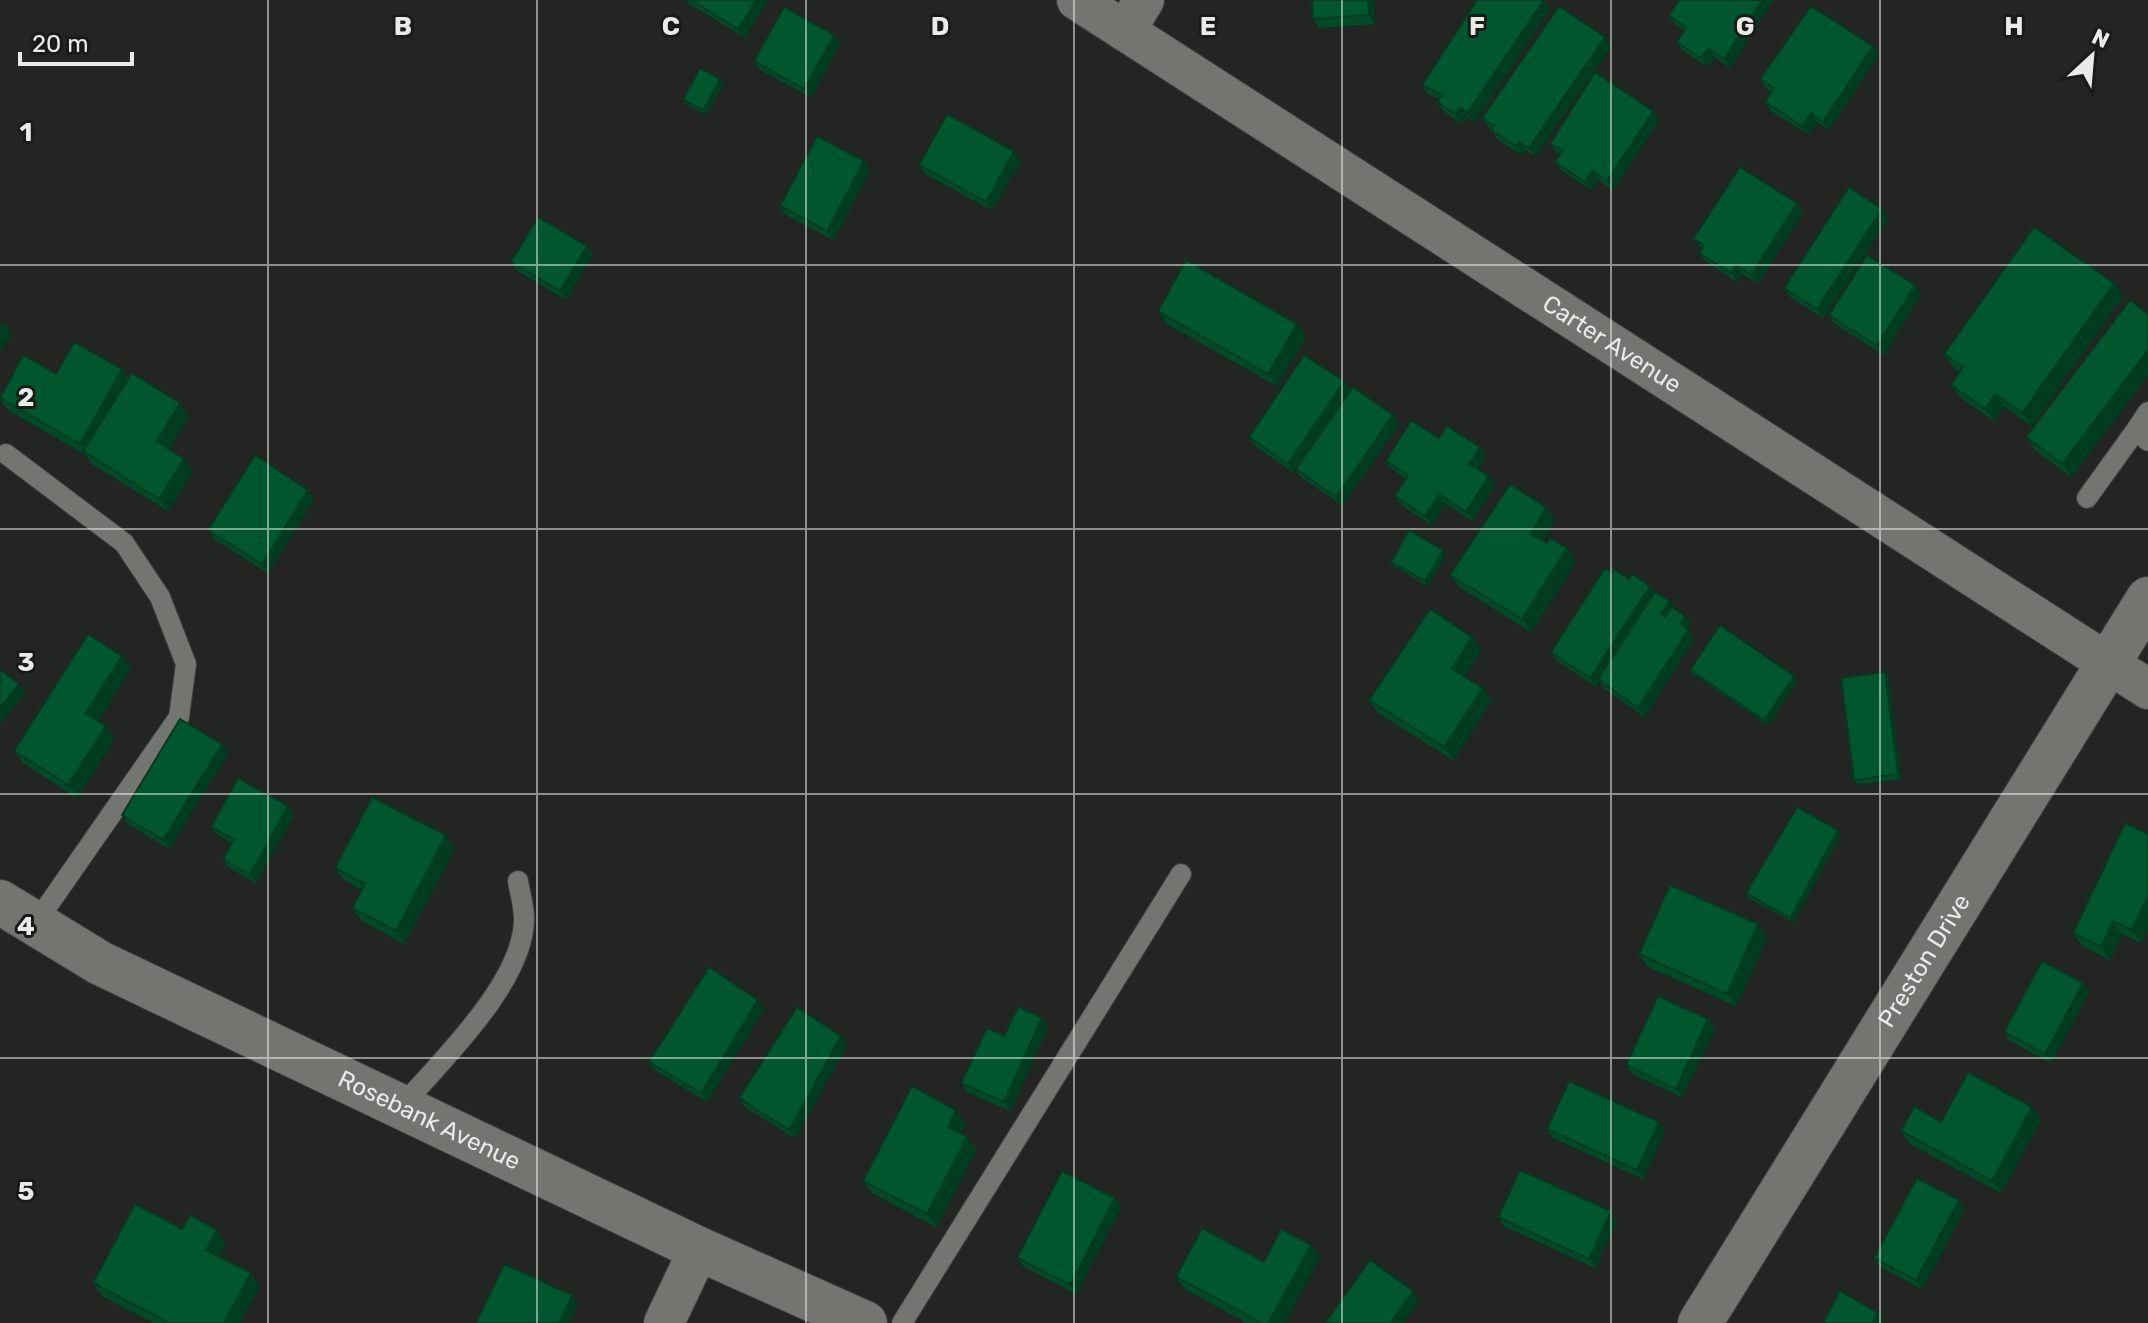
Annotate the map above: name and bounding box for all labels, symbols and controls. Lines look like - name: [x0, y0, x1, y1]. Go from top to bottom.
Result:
- text: B: [394, 11, 412, 42]
- text: C: [662, 11, 680, 42]
- text: D: [931, 11, 949, 42]
- text: E: [1200, 11, 1216, 42]
- text: F: [1469, 11, 1485, 42]
- text: G: [1736, 11, 1754, 42]
- text: H: [2004, 11, 2024, 42]
- scale bar: [20, 16, 132, 66]
- north arrow: [2052, 16, 2132, 96]
- text: N: [2088, 23, 2114, 54]
- text: 20 m: [32, 30, 89, 58]
- text: 1: [20, 117, 32, 148]
- street label: Carter Avenue: [1537, 289, 1686, 399]
- text: 2: [18, 382, 34, 413]
- text: 3: [17, 647, 35, 678]
- street label: Preston Drive: [1872, 889, 1976, 1032]
- text: 4: [17, 911, 35, 942]
- street label: Rosebank Avenue: [334, 1065, 525, 1176]
- text: 5: [18, 1176, 34, 1207]

